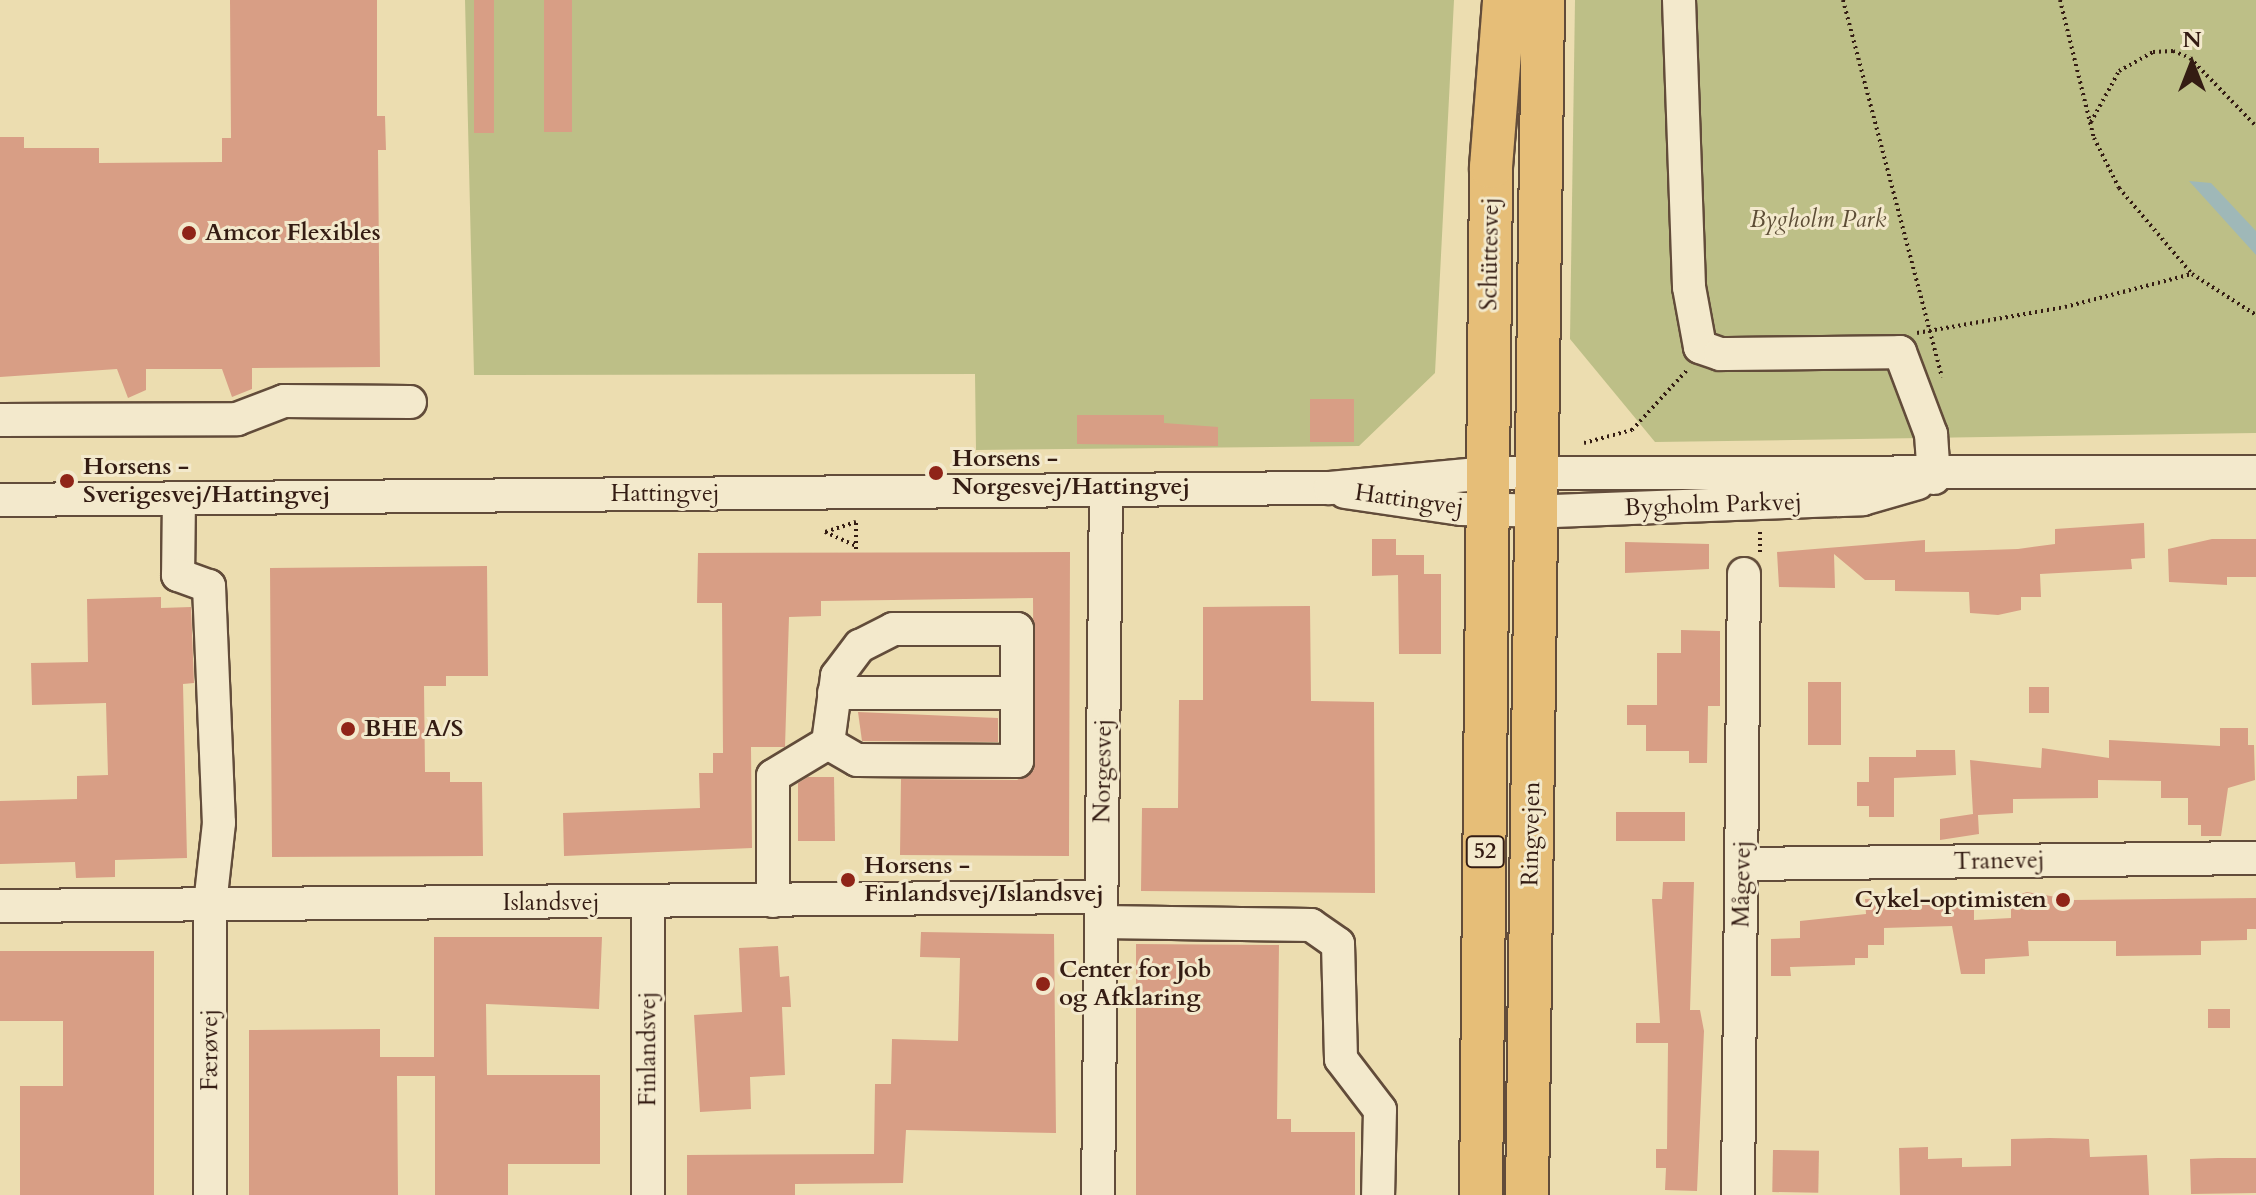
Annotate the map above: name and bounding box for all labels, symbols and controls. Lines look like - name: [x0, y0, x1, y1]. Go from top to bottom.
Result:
- north arrow: [2152, 24, 2232, 104]
- text: N: [2182, 25, 2202, 55]
- street label: Schüttesvej: [1475, 197, 1505, 311]
- park label: Bygholm Park: [1750, 206, 1886, 234]
- place label: Amcor Flexibles: [205, 219, 381, 247]
- marker: Amcor Flexibles: [180, 224, 198, 242]
- place label: Horsens - Norgesvej/Hattingvej: [952, 445, 1190, 501]
- place label: Horsens - Sverigesvej/Hattingvej: [83, 453, 330, 509]
- marker: Horsens - Norgesvej/Hattingvej: [927, 464, 945, 482]
- marker: Horsens - Sverigesvej/Hattingvej: [58, 472, 76, 490]
- street label: Hattingvej: [1353, 478, 1465, 522]
- street label: Hattingvej: [610, 480, 720, 508]
- street label: Bygholm Parkvej: [1624, 488, 1802, 522]
- place label: BHE A/S: [364, 715, 464, 743]
- street label: Norgesvej: [1088, 719, 1118, 823]
- marker: BHE A/S: [339, 720, 357, 738]
- street label: Ringvejen: [1516, 781, 1546, 887]
- road number: 52: [1465, 834, 1505, 870]
- street label: Mågevej: [1727, 840, 1757, 928]
- street label: Tranevej: [1953, 846, 2045, 876]
- place label: Horsens - Finlandsvej/Islandsvej: [864, 852, 1104, 908]
- marker: Horsens - Finlandsvej/Islandsvej: [839, 871, 857, 889]
- place label: Cykel-optimisten: [1854, 886, 2047, 914]
- street label: Islandsvej: [503, 889, 599, 917]
- marker: Cykel-optimisten: [2054, 891, 2072, 909]
- place label: Center for Job og Afklaring: [1059, 956, 1212, 1012]
- marker: Center for Job og Afklaring: [1034, 975, 1052, 993]
- street label: Finlandsvej: [634, 992, 662, 1106]
- street label: Færøvej: [196, 1009, 224, 1091]

